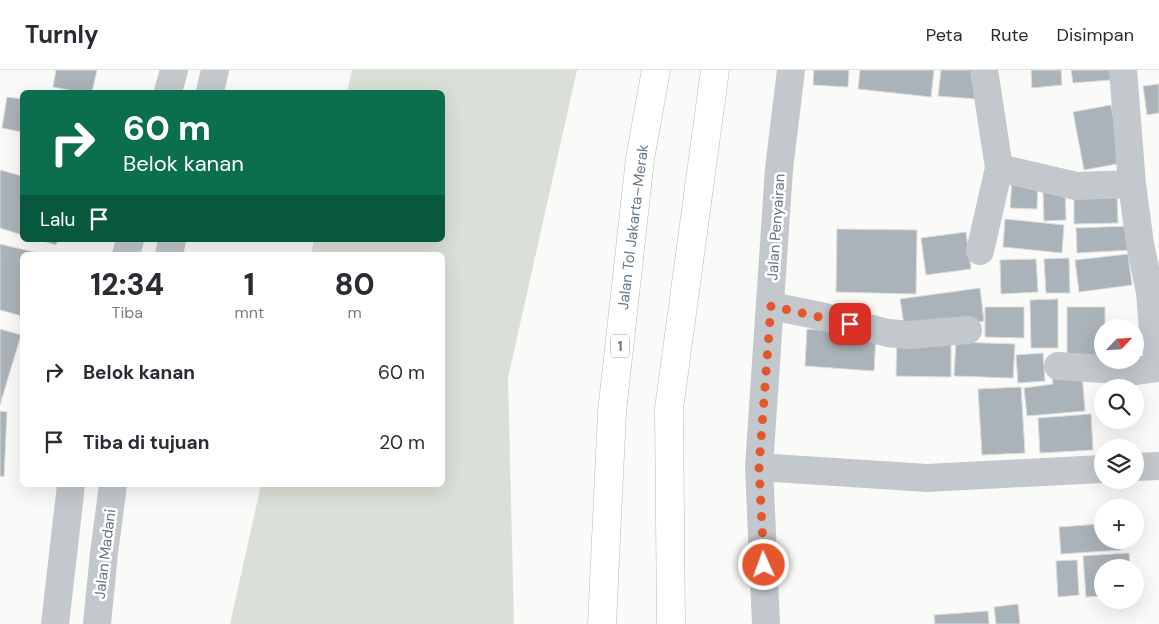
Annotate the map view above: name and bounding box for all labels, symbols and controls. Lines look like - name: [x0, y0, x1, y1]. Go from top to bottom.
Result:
- text: Turnly: [25, 19, 98, 50]
- text: Peta: [926, 23, 962, 47]
- text: Rute: [990, 23, 1029, 47]
- text: Disimpan: [1057, 23, 1134, 47]
- text: 60 m: [123, 105, 211, 151]
- icon: right: [40, 110, 105, 175]
- street label: Jalan Tol Jakarta–Merak: [613, 143, 653, 311]
- text: Belok kanan: [123, 149, 244, 178]
- street label: Jalan Penyairan: [762, 173, 790, 281]
- icon: arrive: [85, 205, 113, 233]
- text: Lalu: [40, 207, 75, 232]
- text: 12:34: [90, 265, 164, 304]
- text: 1: [244, 265, 255, 304]
- text: 80: [335, 265, 375, 304]
- text: Tiba: [111, 302, 143, 323]
- text: mnt: [235, 302, 264, 323]
- text: m: [347, 302, 362, 323]
- pin: [829, 303, 871, 345]
- icon: arrive: [836, 310, 864, 338]
- north arrow: [1094, 319, 1144, 369]
- map controls: [1094, 319, 1144, 609]
- road number: 1: [611, 334, 629, 358]
- icon: right: [40, 358, 68, 386]
- text: Belok kanan: [83, 360, 195, 385]
- text: 60 m: [378, 360, 425, 385]
- button: search: [1094, 379, 1144, 429]
- icon: arrive: [40, 428, 68, 456]
- text: Tiba di tujuan: [83, 430, 209, 455]
- text: 20 m: [379, 430, 425, 455]
- button: layers: [1094, 439, 1144, 489]
- button: +: [1094, 499, 1144, 549]
- street label: Jalan Madani: [90, 508, 120, 600]
- position arrow: [737, 538, 789, 590]
- button: −: [1094, 559, 1144, 609]

